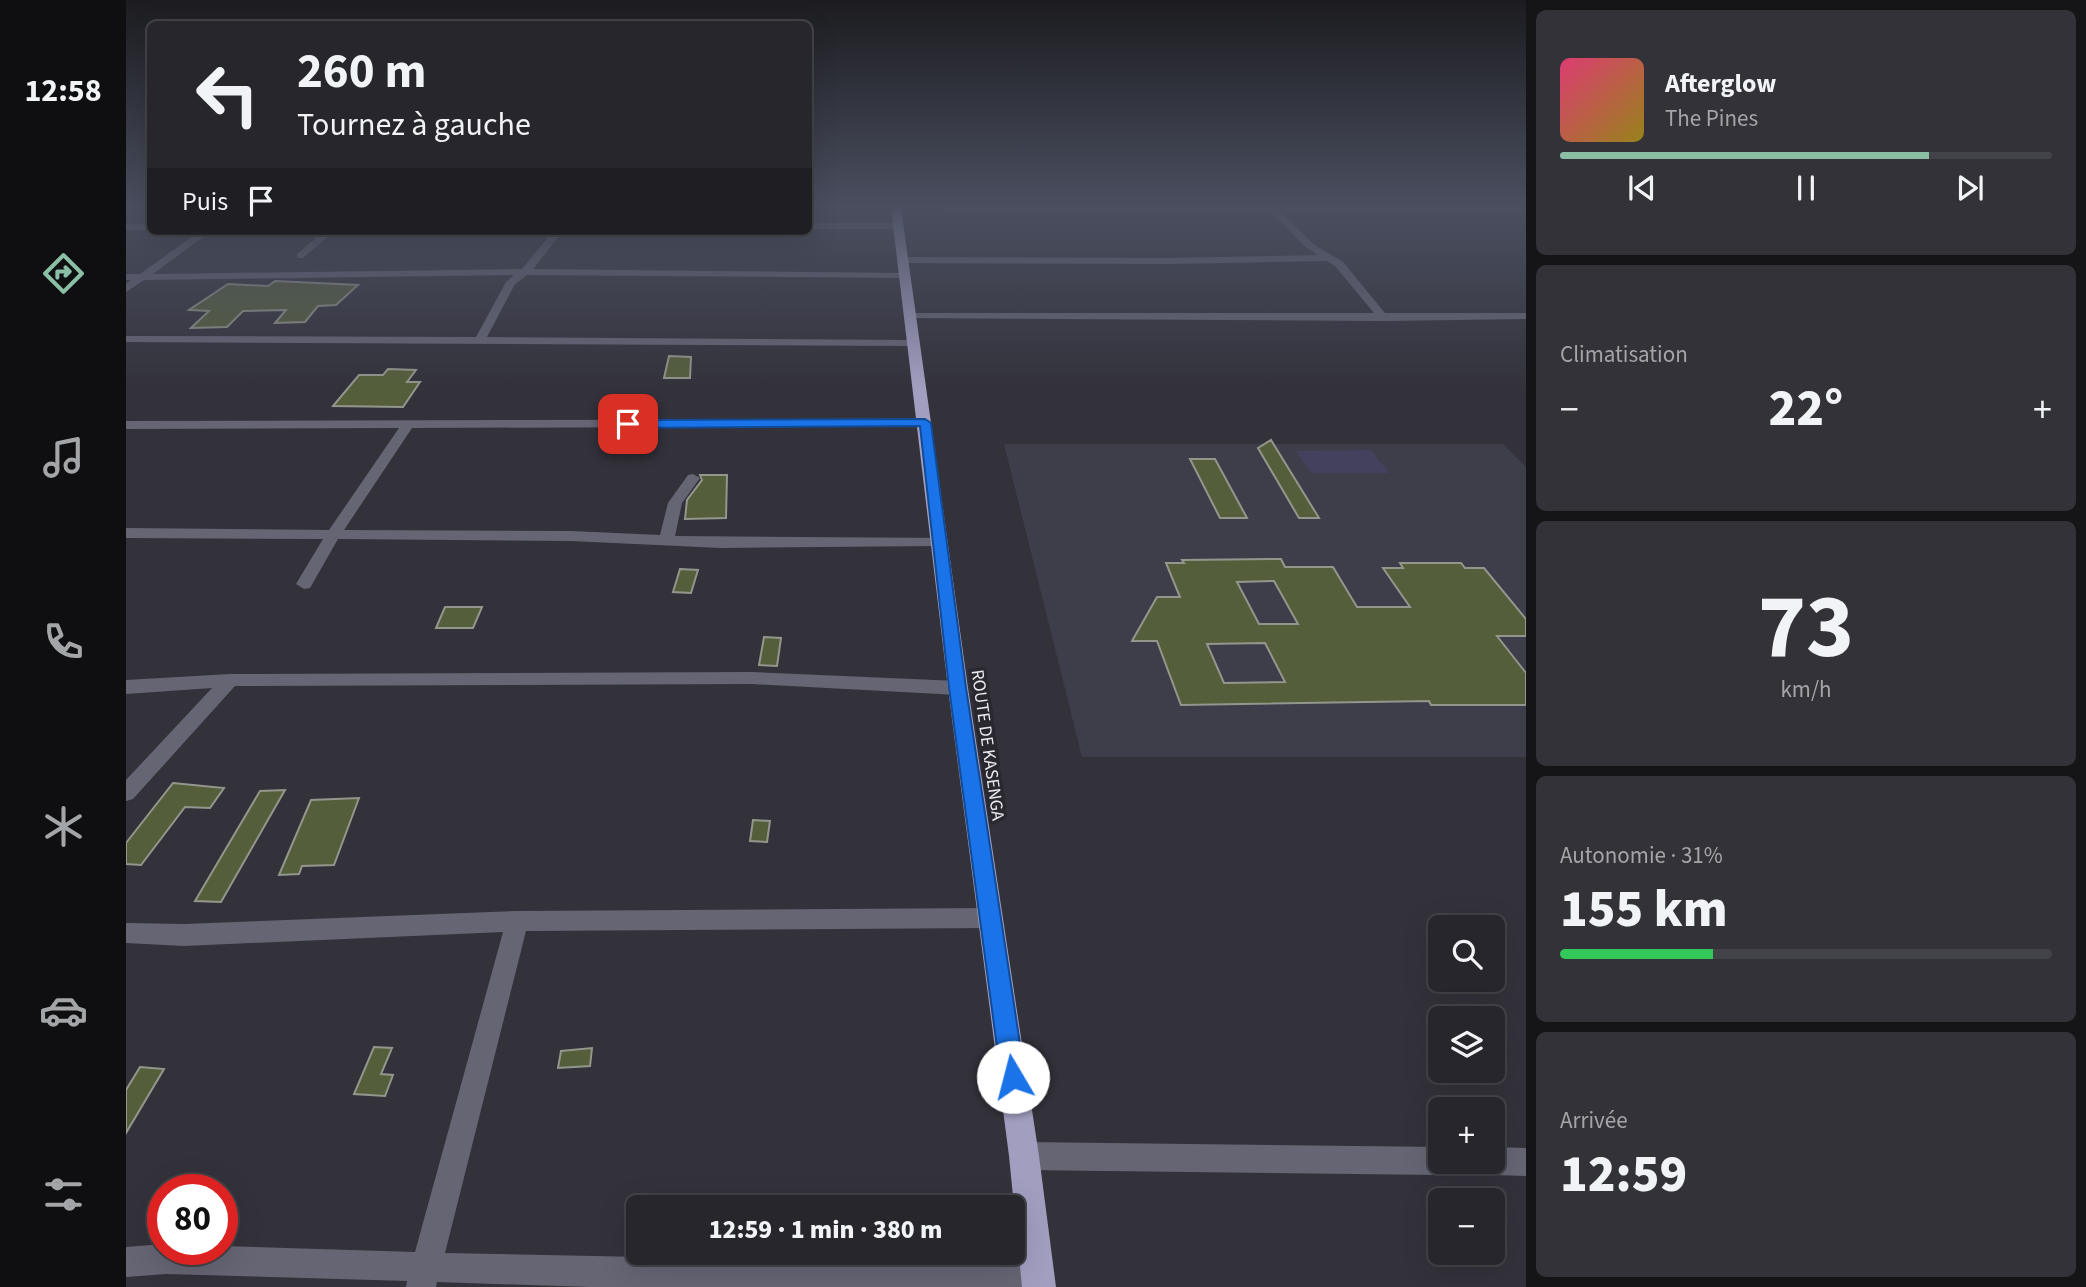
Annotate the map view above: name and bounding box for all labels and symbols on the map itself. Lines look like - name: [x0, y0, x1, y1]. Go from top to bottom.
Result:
- pin: [598, 394, 658, 454]
- street label: ROUTE DE KASENGA: [965, 668, 1011, 822]
- position arrow: [976, 1040, 1050, 1114]
- speed limit sign: 80: [147, 1174, 238, 1265]

